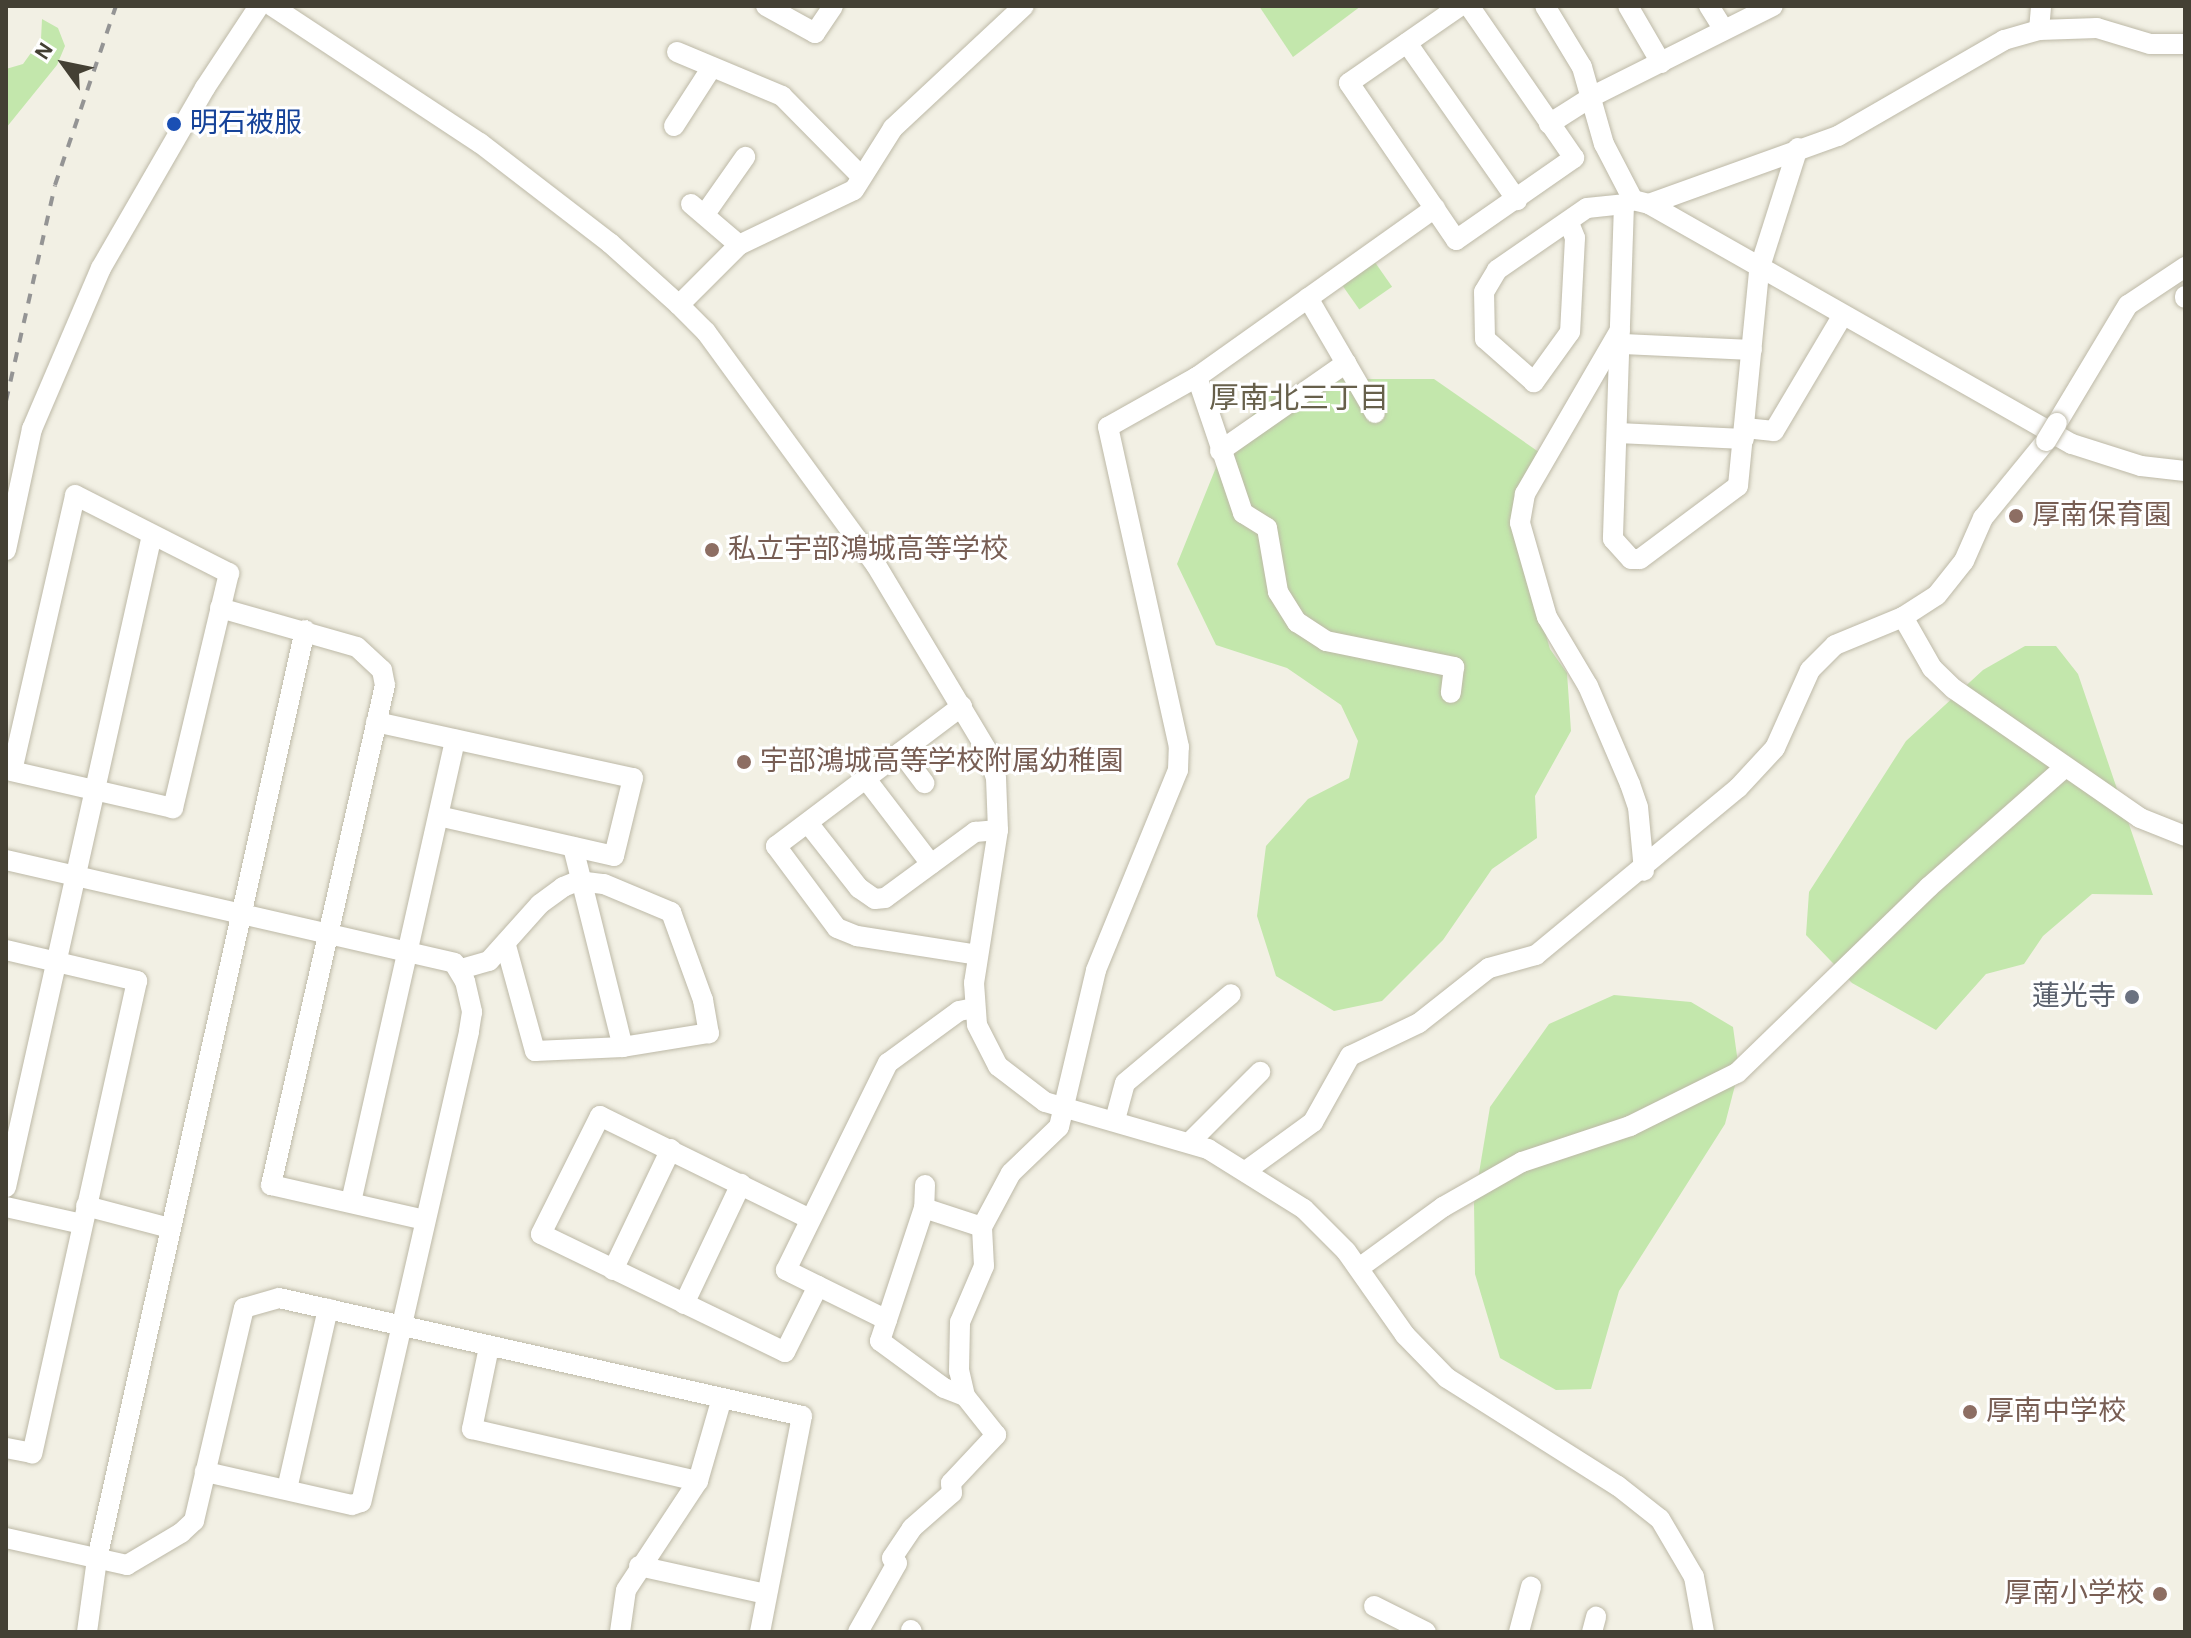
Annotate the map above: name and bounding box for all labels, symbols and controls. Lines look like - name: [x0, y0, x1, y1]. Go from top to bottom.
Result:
- north arrow: [24, 24, 104, 104]
- text: N: [30, 39, 57, 63]
- place label: 明石被服: [190, 107, 302, 141]
- marker: 明石被服: [165, 115, 183, 133]
- district label: 厚南北三丁目: [1209, 381, 1389, 417]
- place label: 厚南保育園: [2032, 499, 2172, 533]
- marker: 厚南保育園: [2007, 507, 2025, 525]
- place label: 私立宇部鴻城高等学校: [728, 533, 1008, 567]
- marker: 私立宇部鴻城高等学校: [703, 541, 721, 559]
- place label: 宇部鴻城高等学校附属幼稚園: [760, 745, 1124, 779]
- marker: 宇部鴻城高等学校附属幼稚園: [735, 753, 753, 771]
- place label: 蓮光寺: [2032, 980, 2116, 1014]
- marker: 蓮光寺: [2123, 988, 2141, 1006]
- place label: 厚南中学校: [1986, 1395, 2126, 1429]
- marker: 厚南中学校: [1961, 1403, 1979, 1421]
- place label: 厚南小学校: [2004, 1577, 2144, 1611]
- marker: 厚南小学校: [2151, 1585, 2169, 1603]

